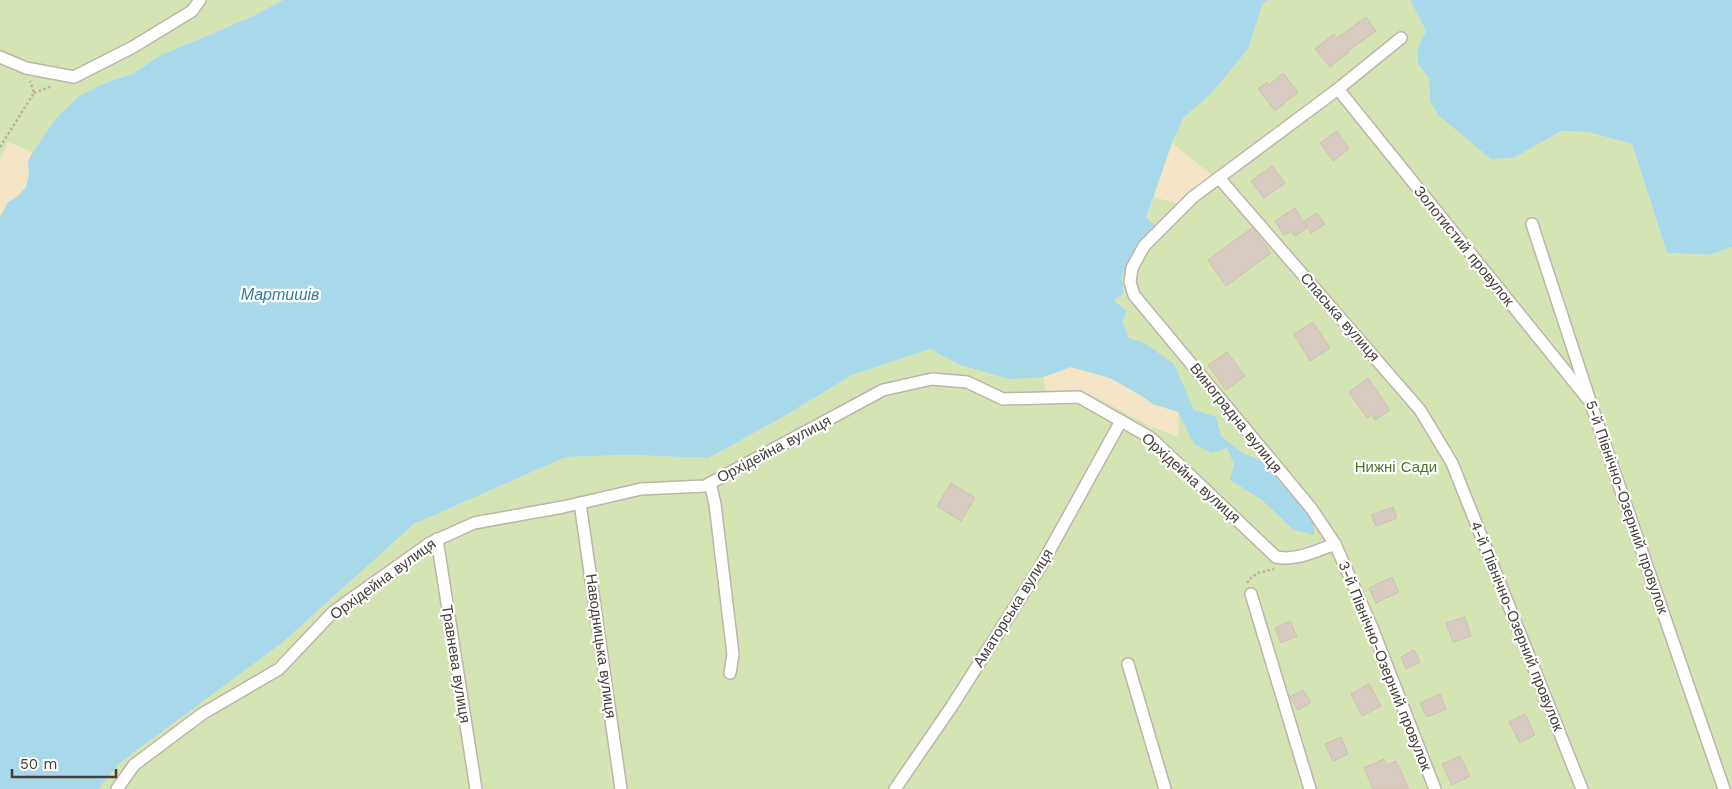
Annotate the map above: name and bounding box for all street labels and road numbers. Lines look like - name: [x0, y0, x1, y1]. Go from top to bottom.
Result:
- street label: Золотистий провулок: [1410, 182, 1518, 310]
- street label: Спаська вулиця: [1297, 269, 1383, 365]
- street label: Виноградна вулиця: [1186, 359, 1286, 477]
- street label: 5-й Північно-Озерний провулок: [1582, 398, 1672, 616]
- street label: Орхідейна вулиця: [714, 411, 834, 487]
- street label: Орхідейна вулиця: [1138, 429, 1244, 527]
- street label: 4-й Північно-Озерний провулок: [1467, 518, 1568, 734]
- street label: Орхідейна вулиця: [327, 535, 439, 623]
- street label: Аматорська вулиця: [969, 546, 1057, 670]
- street label: 3-й Північно-Озерний провулок: [1335, 559, 1436, 774]
- street label: Наводницька вулиця: [582, 573, 620, 719]
- street label: Травнева вулиця: [438, 604, 474, 724]

